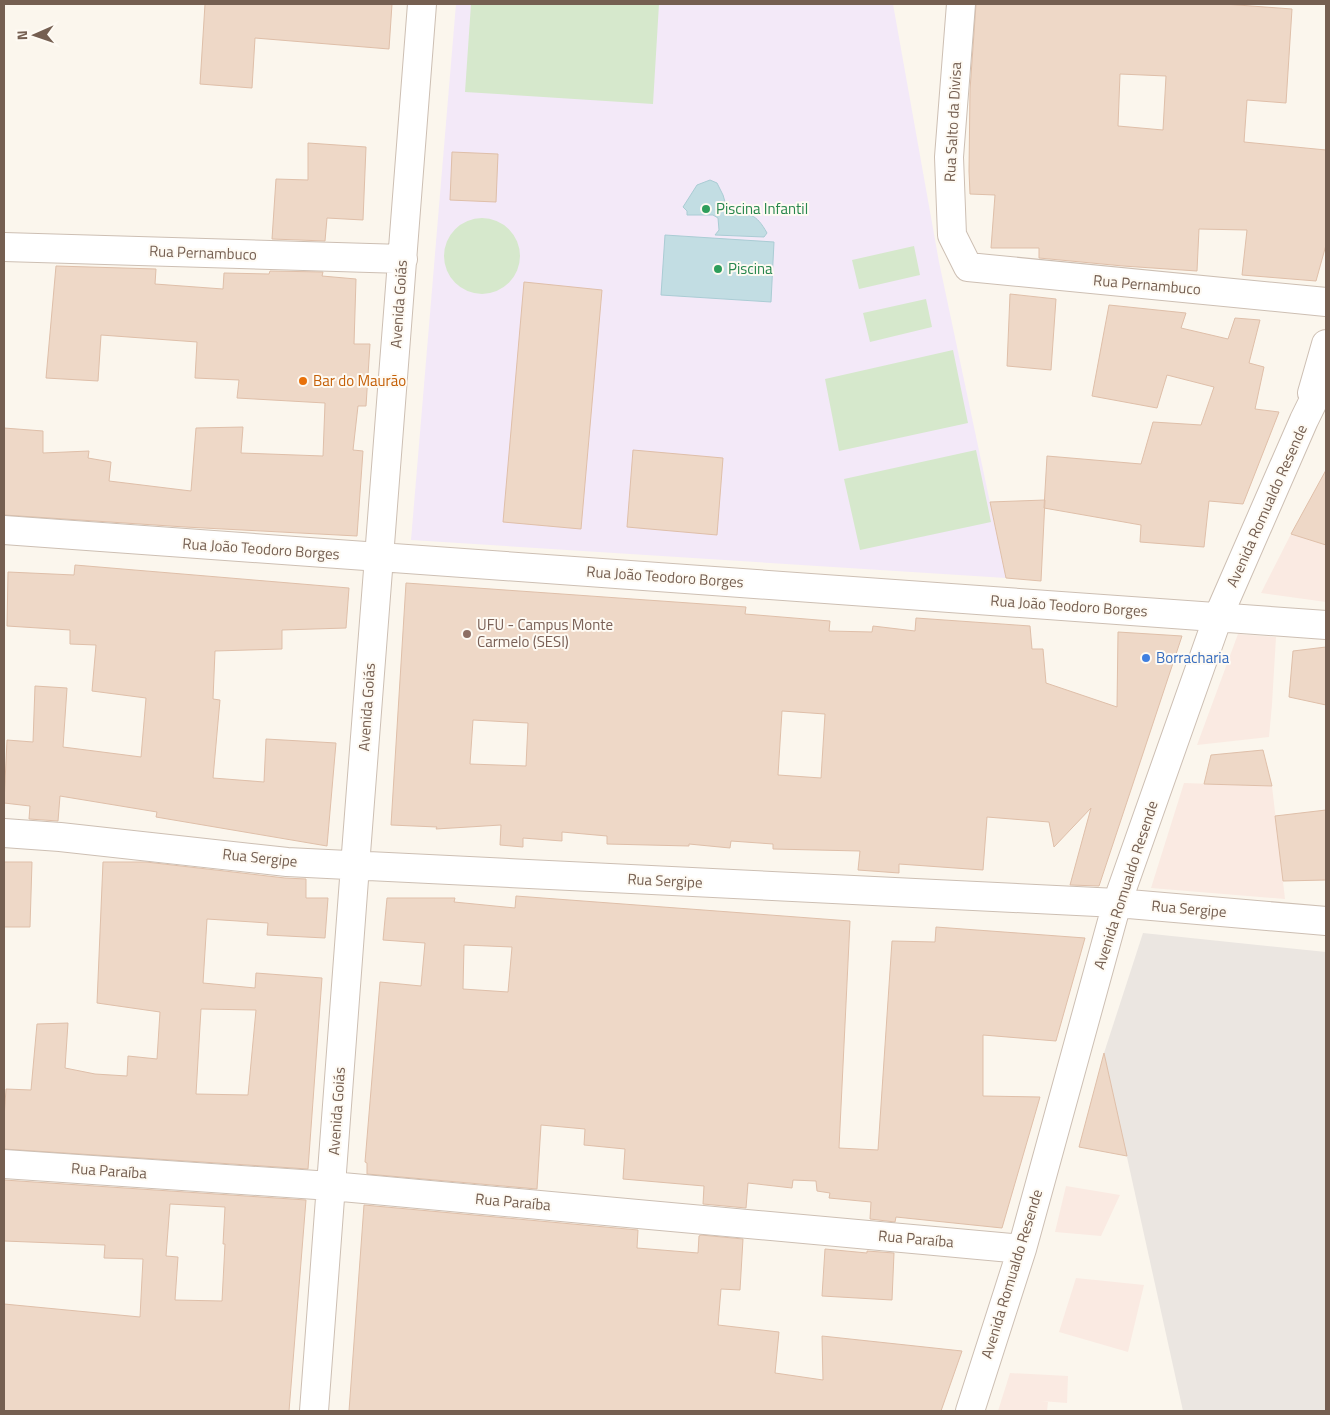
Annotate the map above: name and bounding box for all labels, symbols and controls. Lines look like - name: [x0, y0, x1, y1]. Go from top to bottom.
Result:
- north arrow: [10, 10, 60, 60]
- text: N: [11, 30, 32, 41]
- street label: Rua Salto da Divisa: [938, 61, 967, 183]
- place label: Piscina Infantil: [716, 197, 808, 220]
- marker: Piscina Infantil: [700, 203, 712, 215]
- street label: Rua Pernambuco: [149, 239, 257, 266]
- place label: Piscina: [728, 257, 773, 280]
- street label: Avenida Goiás: [384, 259, 413, 349]
- marker: Piscina: [712, 263, 724, 275]
- street label: Rua Pernambuco: [1092, 268, 1202, 301]
- place label: Bar do Maurão: [313, 369, 406, 392]
- marker: Bar do Maurão: [297, 375, 309, 387]
- street label: Avenida Romualdo Resende: [1220, 421, 1313, 591]
- street label: Rua João Teodoro Borges: [182, 532, 340, 565]
- street label: Rua João Teodoro Borges: [586, 560, 744, 593]
- street label: Rua João Teodoro Borges: [990, 589, 1148, 622]
- place label: UFU - Campus Monte Carmelo (SESI): [477, 613, 613, 653]
- marker: UFU - Campus Monte Carmelo (SESI): [461, 628, 473, 640]
- place label: Borracharia: [1156, 646, 1230, 669]
- marker: Borracharia: [1140, 652, 1152, 664]
- street label: Avenida Goiás: [352, 662, 381, 752]
- street label: Avenida Romualdo Resende: [1087, 798, 1164, 972]
- street label: Rua Sergipe: [221, 842, 299, 873]
- street label: Rua Sergipe: [627, 867, 703, 894]
- street label: Rua Sergipe: [1151, 894, 1228, 923]
- street label: Avenida Goiás: [322, 1066, 351, 1156]
- street label: Rua Paraíba: [70, 1156, 148, 1185]
- street label: Avenida Romualdo Resende: [975, 1186, 1048, 1361]
- street label: Rua Paraíba: [474, 1187, 552, 1216]
- street label: Rua Paraíba: [877, 1224, 955, 1253]

